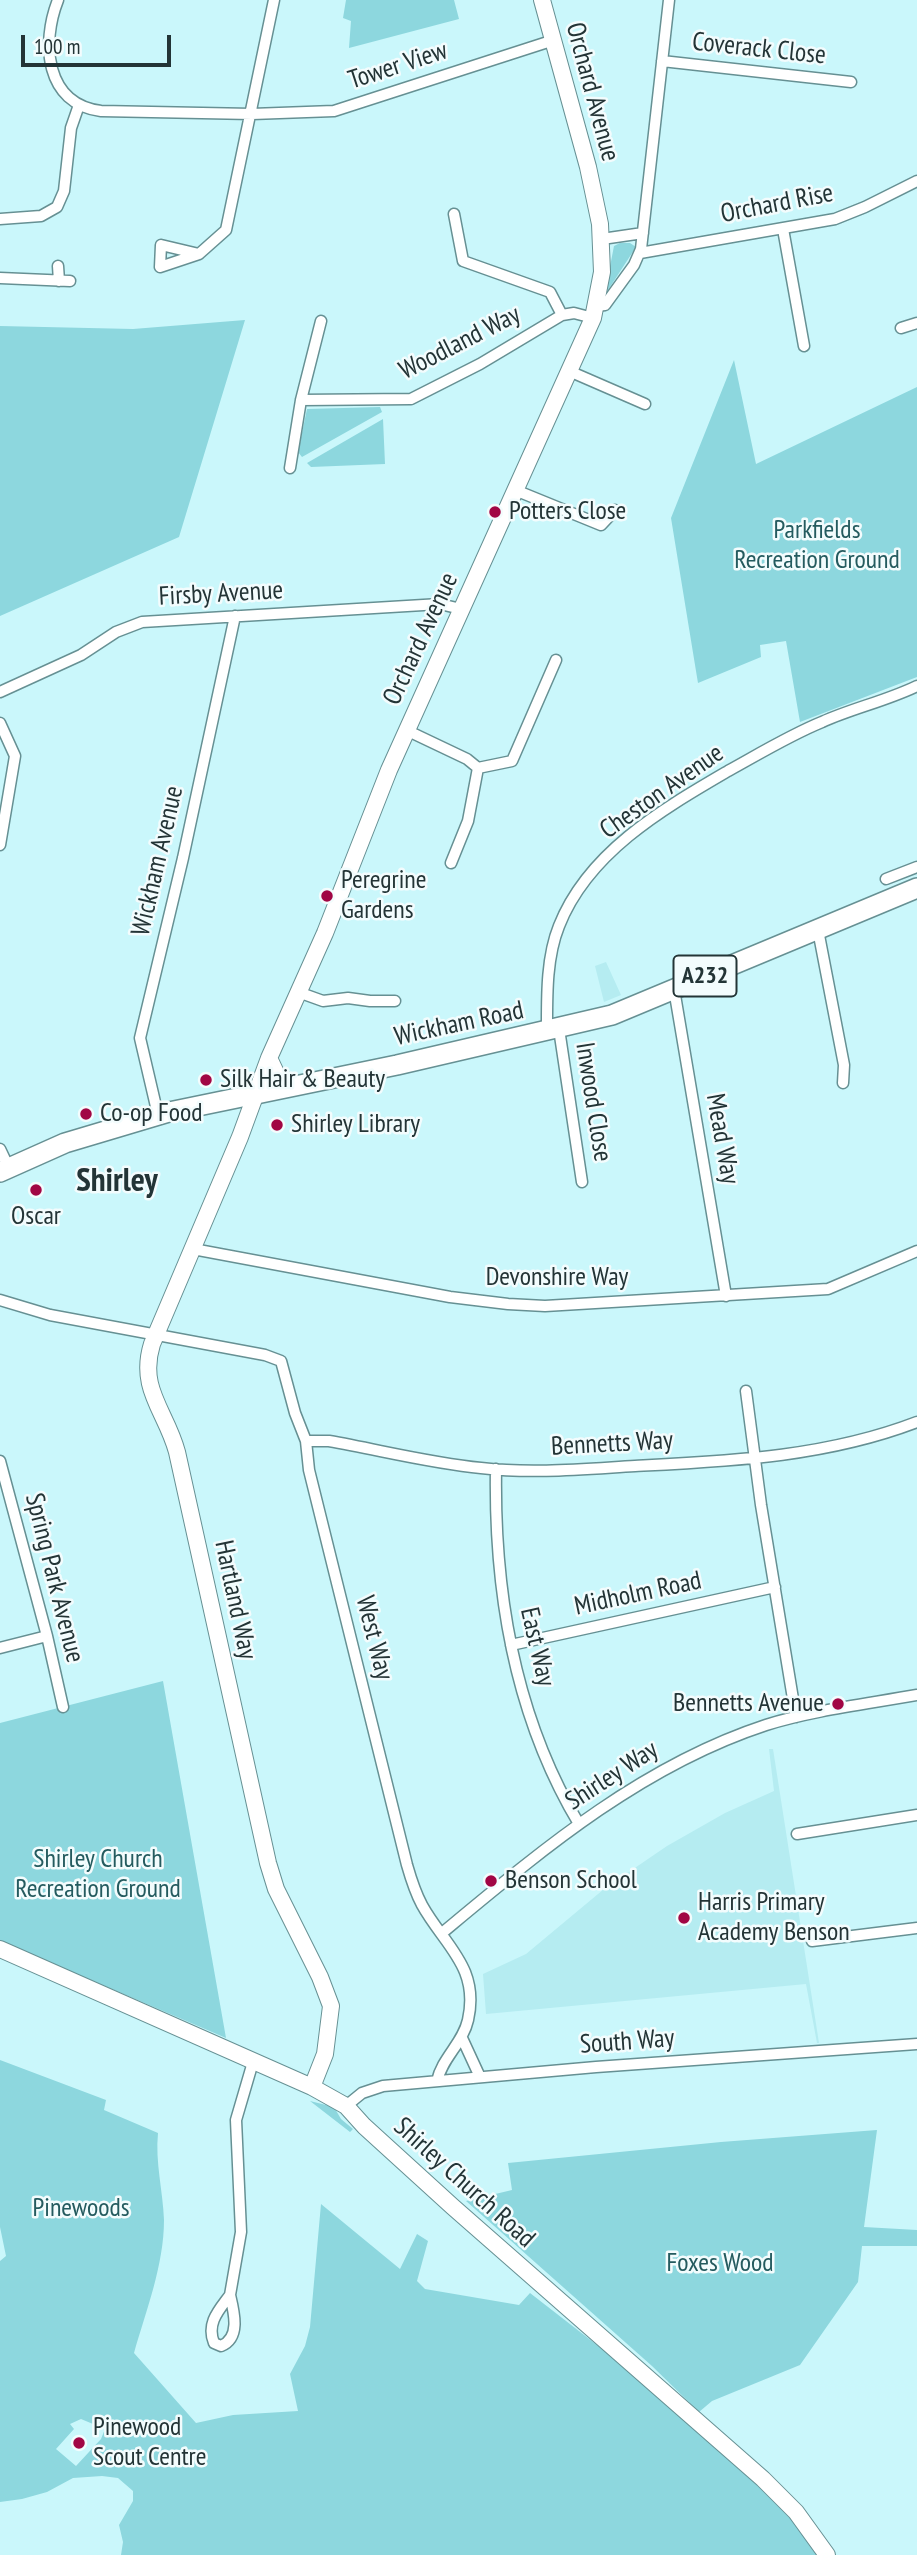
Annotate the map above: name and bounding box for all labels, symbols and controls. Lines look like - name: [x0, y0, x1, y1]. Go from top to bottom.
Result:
- street label: Orchard Avenue: [559, 19, 625, 165]
- scale bar: [24, 21, 175, 65]
- street label: Coverack Close: [691, 26, 827, 72]
- text: 100 m: [34, 33, 80, 60]
- street label: Tower View: [345, 35, 451, 97]
- street label: Orchard Rise: [718, 178, 836, 230]
- street label: Woodland Way: [394, 299, 526, 387]
- place label: Potters Close: [509, 496, 626, 528]
- marker: Potters Close: [487, 504, 503, 520]
- park label: Parkfields Recreation Ground: [734, 515, 900, 576]
- street label: Orchard Avenue: [377, 568, 465, 710]
- street label: Firsby Avenue: [158, 575, 284, 613]
- street label: Cheston Avenue: [594, 738, 730, 846]
- street label: Wickham Avenue: [126, 783, 190, 939]
- place label: Peregrine Gardens: [341, 865, 427, 926]
- marker: Peregrine Gardens: [319, 888, 335, 904]
- road number: A232: [674, 956, 736, 996]
- street label: Wickham Road: [392, 995, 526, 1053]
- street label: Inwood Close: [568, 1040, 618, 1164]
- place label: Silk Hair & Beauty: [220, 1064, 385, 1096]
- marker: Silk Hair & Beauty: [198, 1072, 214, 1088]
- street label: Mead Way: [699, 1091, 745, 1187]
- place label: Co-op Food: [100, 1098, 202, 1130]
- marker: Co-op Food: [78, 1106, 94, 1122]
- place label: Shirley Library: [291, 1109, 420, 1141]
- marker: Shirley Library: [269, 1117, 285, 1133]
- district label: Shirley: [76, 1162, 158, 1202]
- marker: Oscar: [28, 1182, 44, 1198]
- place label: Oscar: [11, 1201, 61, 1233]
- street label: Devonshire Way: [486, 1262, 628, 1294]
- street label: Bennetts Way: [550, 1425, 674, 1463]
- street label: Spring Park Avenue: [18, 1490, 90, 1666]
- street label: Hartland Way: [207, 1538, 263, 1662]
- street label: Midholm Road: [572, 1565, 704, 1623]
- street label: West Way: [349, 1593, 399, 1683]
- street label: East Way: [513, 1605, 561, 1689]
- place label: Bennetts Avenue: [673, 1688, 824, 1720]
- marker: Bennetts Avenue: [830, 1696, 846, 1712]
- street label: Shirley Way: [560, 1735, 664, 1817]
- park label: Shirley Church Recreation Ground: [15, 1844, 181, 1906]
- place label: Benson School: [505, 1865, 637, 1897]
- marker: Benson School: [483, 1873, 499, 1889]
- place label: Harris Primary Academy Benson: [698, 1887, 850, 1948]
- marker: Harris Primary Academy Benson: [676, 1910, 692, 1926]
- street label: South Way: [579, 2023, 675, 2061]
- street label: Shirley Church Road: [387, 2111, 541, 2255]
- park label: Pinewoods: [33, 2193, 129, 2225]
- park label: Foxes Wood: [667, 2248, 773, 2280]
- place label: Pinewood Scout Centre: [93, 2412, 206, 2474]
- marker: Pinewood Scout Centre: [71, 2435, 87, 2451]

